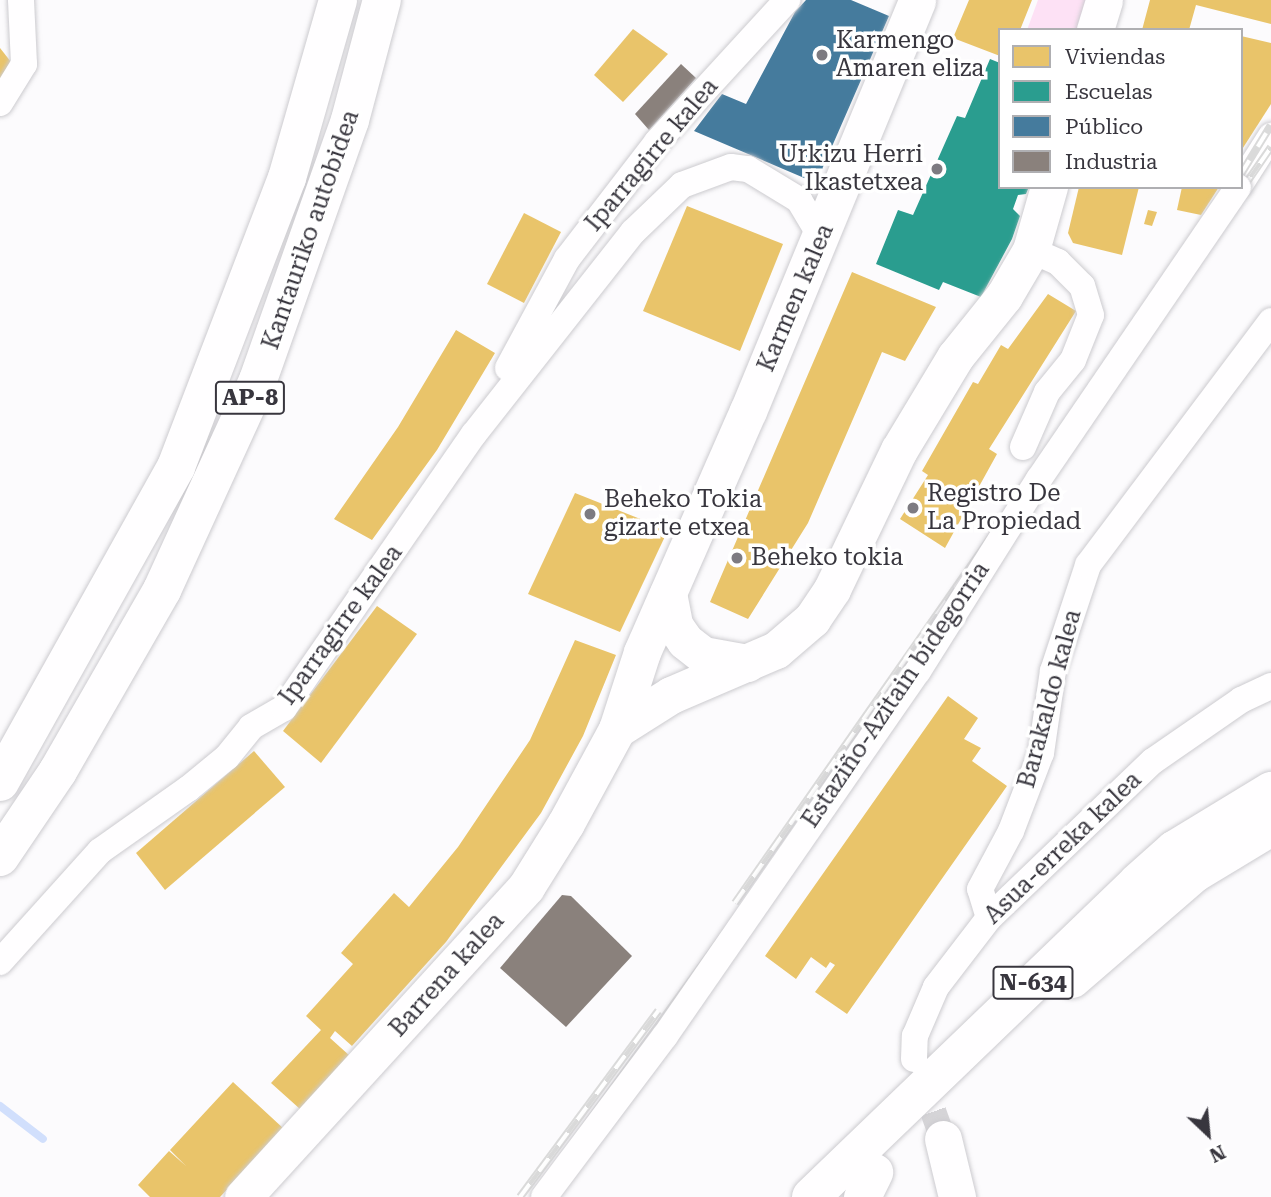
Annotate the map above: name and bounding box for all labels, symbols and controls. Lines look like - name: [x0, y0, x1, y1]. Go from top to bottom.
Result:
- place label: Karmengo Amaren eliza: [836, 27, 984, 83]
- legend: [998, 28, 1243, 189]
- text: Viviendas: [1065, 45, 1165, 69]
- marker: Karmengo Amaren eliza: [814, 47, 830, 63]
- street label: Iparragirre kalea: [580, 73, 724, 237]
- text: Escuelas: [1065, 80, 1153, 104]
- street label: Kantauriko autobidea: [257, 107, 365, 353]
- text: Público: [1065, 115, 1143, 139]
- place label: Urkizu Herri Ikastetxea: [779, 141, 923, 197]
- text: Industria: [1065, 150, 1158, 174]
- marker: Urkizu Herri Ikastetxea: [929, 161, 945, 177]
- street label: Karmen kalea: [752, 220, 840, 376]
- road number: AP-8: [213, 378, 287, 418]
- place label: Registro De La Propiedad: [927, 480, 1081, 536]
- place label: Beheko Tokia gizarte etxea: [604, 486, 762, 542]
- marker: Registro De La Propiedad: [905, 500, 921, 516]
- marker: Beheko Tokia gizarte etxea: [582, 506, 598, 522]
- street label: Iparragirre kalea: [273, 539, 409, 711]
- place label: Beheko tokia: [751, 544, 903, 572]
- marker: Beheko tokia: [729, 550, 745, 566]
- street label: Estaziño-Azitain bidegorria: [796, 557, 996, 833]
- street label: Barakaldo kalea: [1012, 607, 1088, 791]
- street label: Asua-erreka kalea: [979, 766, 1147, 930]
- street label: Barrena kalea: [384, 907, 510, 1043]
- road number: N-634: [991, 964, 1075, 1002]
- north arrow: [1173, 1099, 1243, 1169]
- text: N: [1206, 1140, 1229, 1167]

